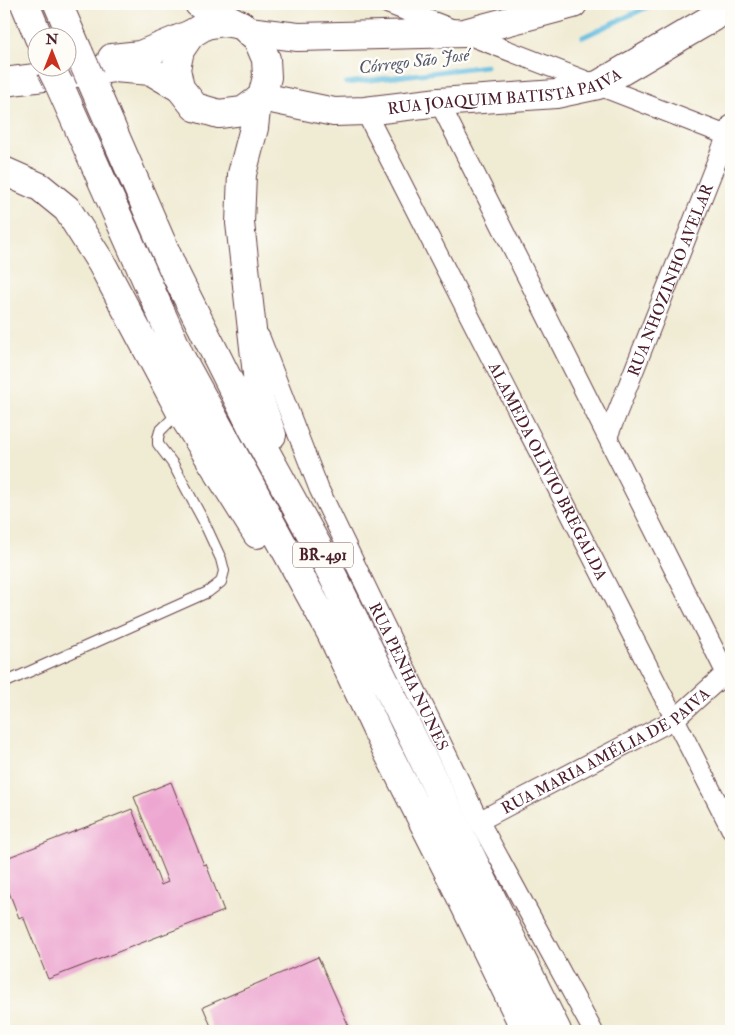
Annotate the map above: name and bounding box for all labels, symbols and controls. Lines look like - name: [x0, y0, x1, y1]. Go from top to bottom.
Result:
- north arrow: [28, 28, 78, 78]
- text: N: [45, 31, 59, 48]
- water label: Córrego São José: [357, 43, 474, 80]
- street label: RUA JOAQUIM BATISTA PAIVA: [386, 64, 625, 119]
- street label: RUA NHOZINHO AVELAR: [624, 180, 718, 379]
- street label: ALAMEDA OLIVIO BREGALDA: [483, 358, 611, 584]
- road number: BR-491: [293, 542, 353, 568]
- street label: RUA PENHA NUNES: [364, 599, 453, 754]
- street label: RUA MARIA AMÉLIA DE PAIVA: [498, 684, 714, 819]

